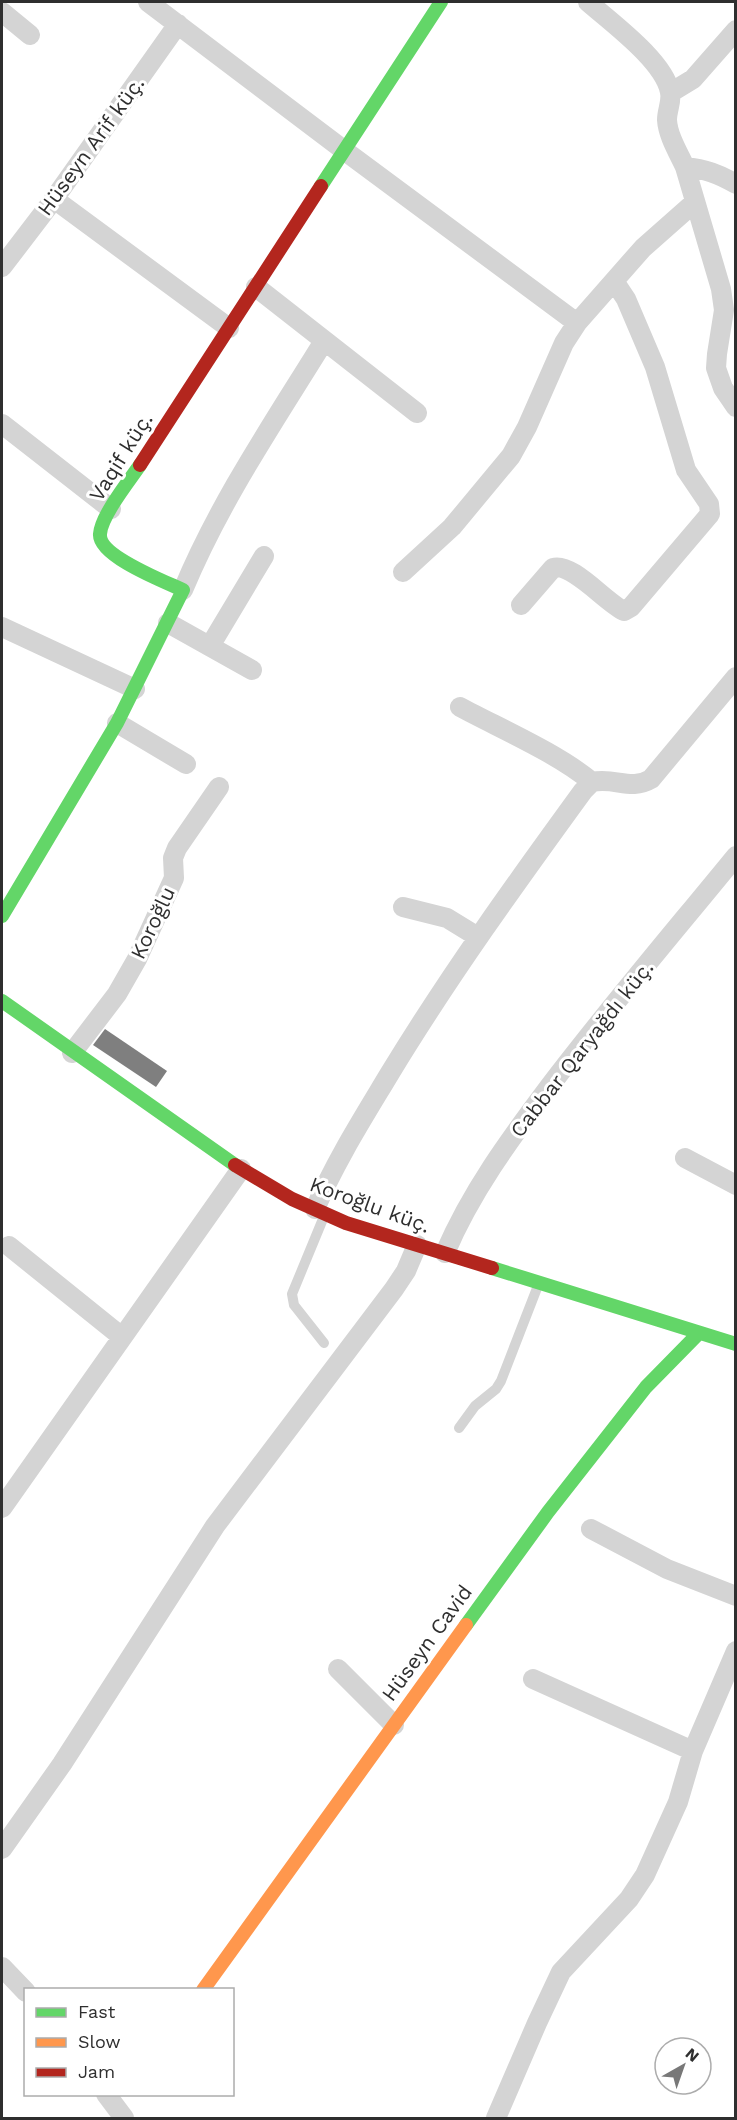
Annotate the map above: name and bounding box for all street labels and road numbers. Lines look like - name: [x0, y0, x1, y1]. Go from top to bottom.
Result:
- street label: Hüseyn Arif küç.: [32, 71, 149, 220]
- street label: Vaqif küç.: [84, 408, 158, 506]
- street label: Koroğlu: [125, 883, 180, 963]
- street label: Cabbar Qaryağdı küç.: [505, 955, 658, 1142]
- street label: Koroğlu küç.: [307, 1171, 434, 1238]
- street label: Hüseyn Cavid: [376, 1580, 477, 1706]

